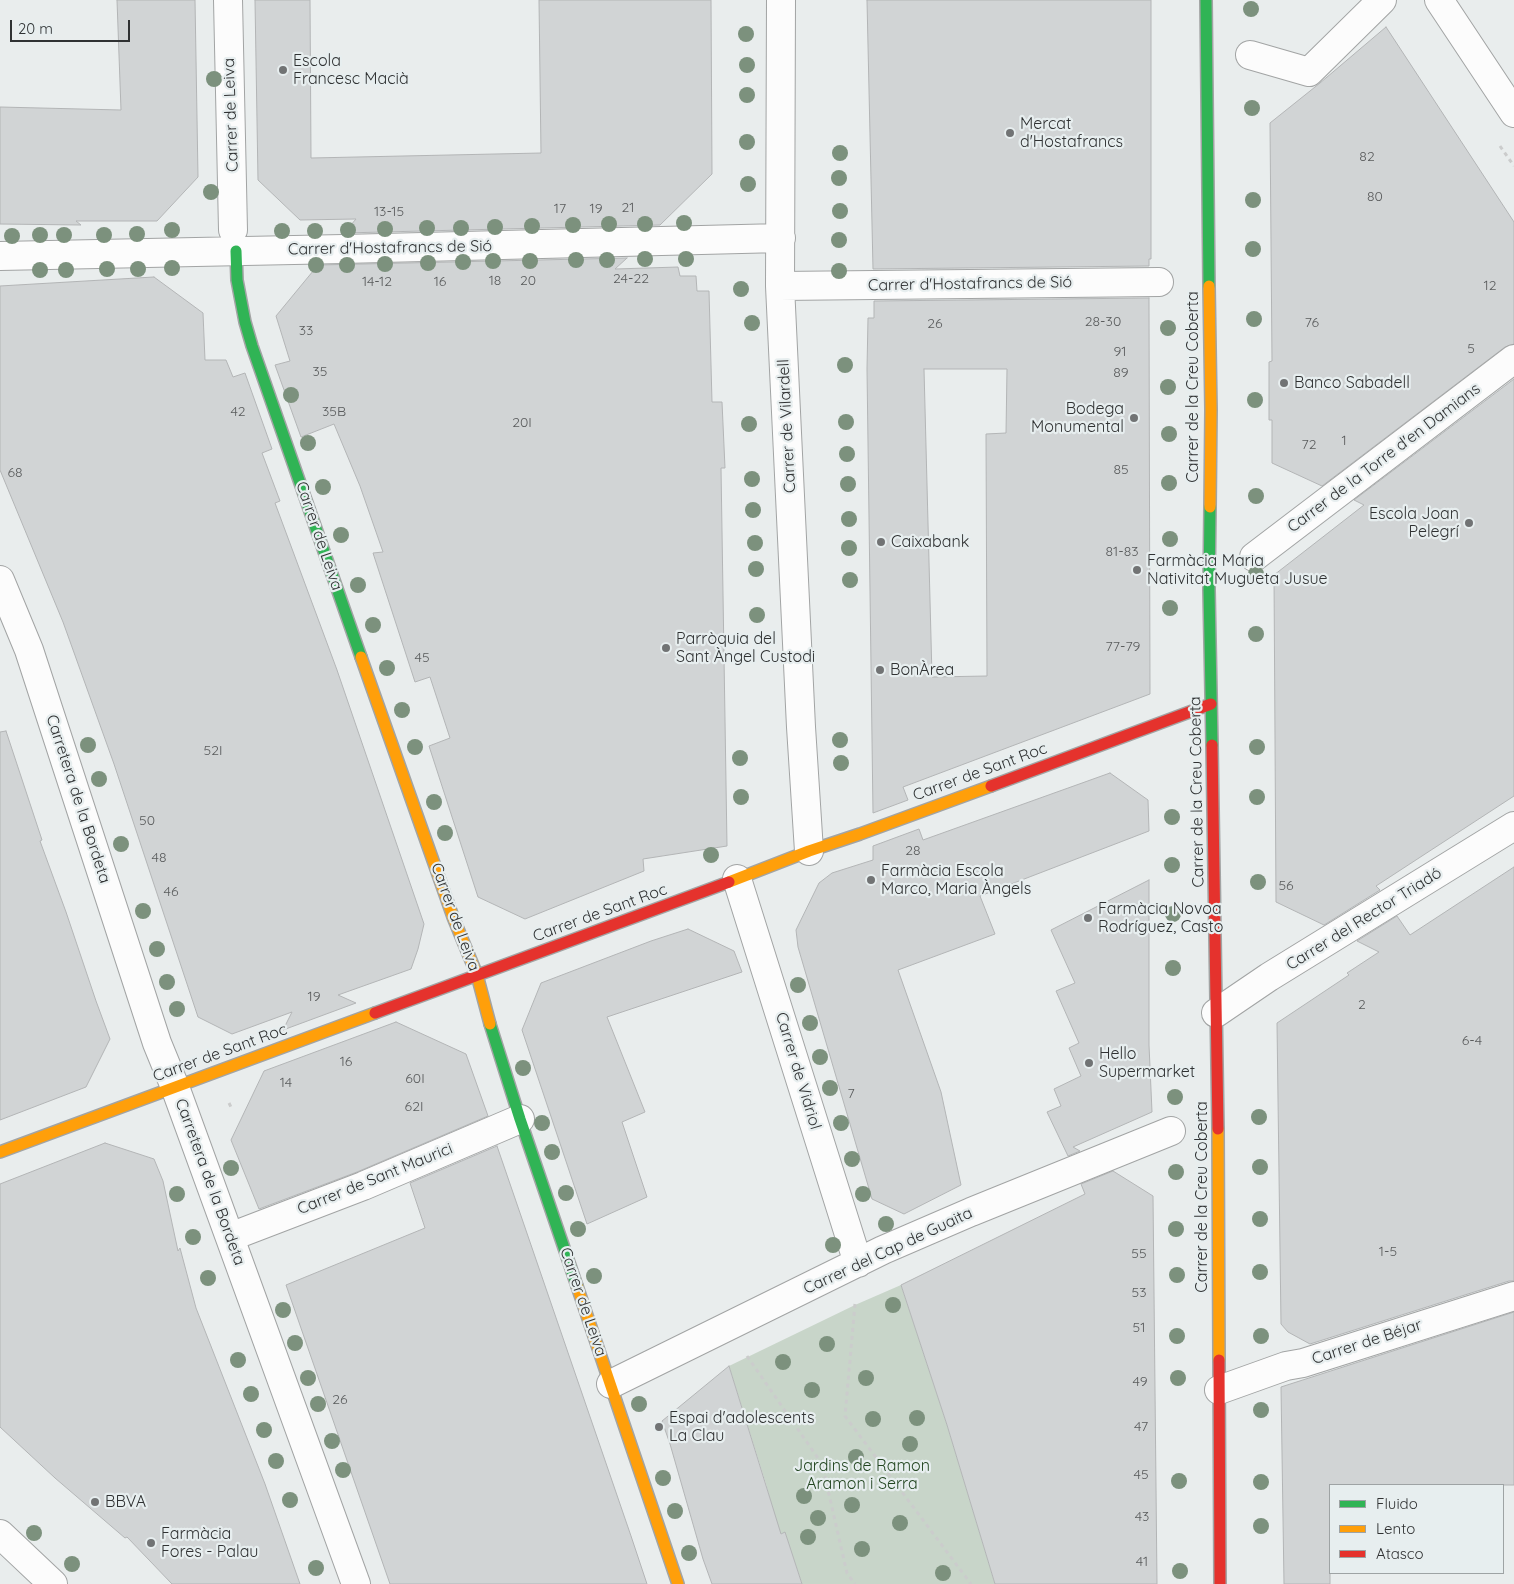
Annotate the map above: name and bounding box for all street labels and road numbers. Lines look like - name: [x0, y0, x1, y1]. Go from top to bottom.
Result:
- street label: Carrer de Leiva: [219, 58, 243, 172]
- street label: Carrer d'Hostafrancs de Sió: [288, 237, 492, 259]
- street label: Carrer d'Hostafrancs de Sió: [868, 273, 1072, 295]
- street label: Carrer de la Creu Coberta: [1183, 291, 1203, 483]
- street label: Carrer de Vilardell: [774, 359, 800, 493]
- street label: Carrer de la Torre d'en Damians: [1284, 379, 1484, 537]
- street label: Carrer de Leiva: [291, 479, 347, 593]
- street label: Carrer de la Creu Coberta: [1186, 696, 1208, 888]
- street label: Carretera de la Bordeta: [42, 712, 114, 886]
- street label: Carrer de Sant Roc: [910, 739, 1050, 805]
- street label: Carrer de Leiva: [427, 860, 483, 974]
- street label: Carrer del Rector Triadó: [1283, 863, 1445, 975]
- street label: Carrer de Sant Roc: [530, 880, 670, 946]
- street label: Carrer de Vidriol: [771, 1010, 825, 1132]
- street label: Carrer de Sant Roc: [150, 1020, 290, 1086]
- street label: Carretera de la Bordeta: [171, 1096, 249, 1268]
- street label: Carrer de la Creu Coberta: [1192, 1101, 1212, 1293]
- street label: Carrer de Sant Maurici: [295, 1139, 455, 1219]
- street label: Carrer del Cap de Guaita: [800, 1203, 976, 1299]
- street label: Carrer de Leiva: [555, 1245, 611, 1359]
- street label: Carrer de Béjar: [1310, 1315, 1424, 1369]

